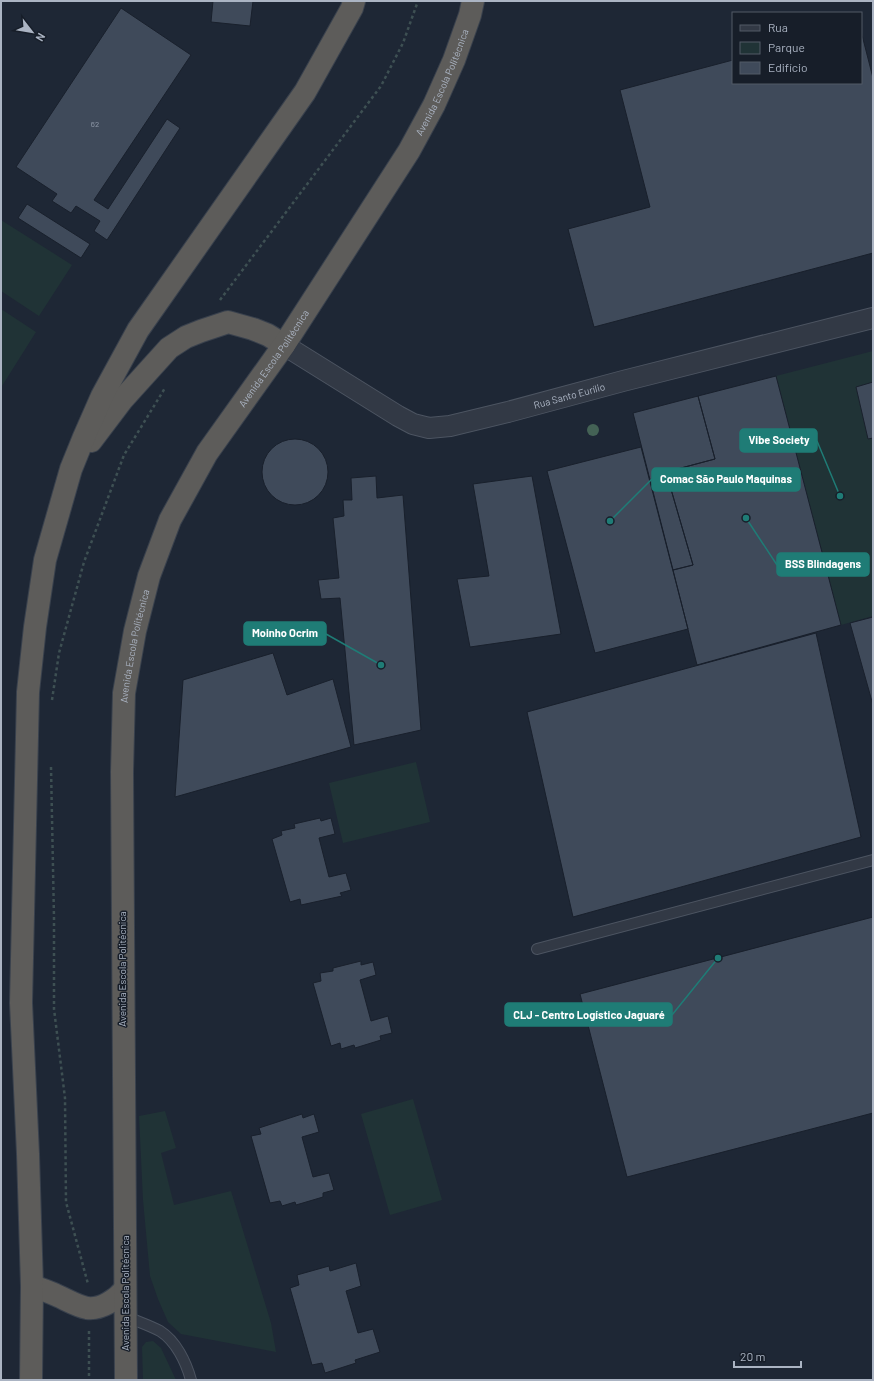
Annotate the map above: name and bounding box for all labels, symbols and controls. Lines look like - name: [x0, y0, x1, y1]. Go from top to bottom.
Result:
- north arrow: [12, 12, 52, 52]
- legend: [732, 12, 862, 84]
- text: Rua: [768, 20, 788, 34]
- street label: Avenida Escola Politécnica: [413, 27, 471, 137]
- text: N: [34, 31, 48, 44]
- text: Parque: [768, 40, 805, 54]
- text: Edifício: [768, 60, 808, 74]
- house number: 62: [91, 119, 99, 129]
- street label: Avenida Escola Politécnica: [236, 307, 311, 409]
- street label: Rua Santo Eurílio: [532, 380, 606, 411]
- callout: Vibe Society: [740, 429, 817, 452]
- text: Vibe Society: [748, 433, 810, 446]
- callout: Comac São Paulo Maquinas: [652, 468, 800, 491]
- text: Comac São Paulo Maquinas: [660, 472, 792, 485]
- callout: BSS Blindagens: [777, 553, 869, 576]
- text: BSS Blindagens: [785, 557, 862, 570]
- street label: Avenida Escola Politécnica: [118, 588, 151, 703]
- callout: Moinho Ocrim: [244, 622, 326, 645]
- text: Moinho Ocrim: [252, 626, 318, 639]
- street label: Avenida Escola Politécnica: [116, 911, 128, 1027]
- callout: CLJ - Centro Logístico Jaguaré: [505, 1003, 672, 1026]
- text: CLJ - Centro Logístico Jaguaré: [513, 1008, 665, 1021]
- street label: Avenida Escola Politécnica: [119, 1235, 131, 1351]
- scale bar: [734, 1343, 801, 1369]
- text: 20 m: [740, 1349, 766, 1363]

